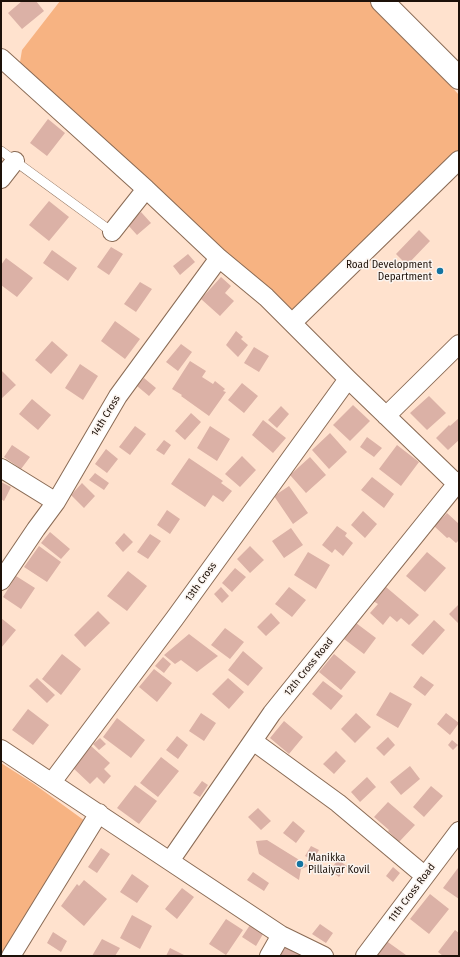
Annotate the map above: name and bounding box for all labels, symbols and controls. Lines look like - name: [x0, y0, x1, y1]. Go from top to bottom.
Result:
- place label: Road Development Department: [346, 259, 432, 282]
- marker: Road Development Department: [435, 266, 445, 276]
- street label: 14th Cross: [89, 393, 123, 439]
- street label: 13th Cross: [183, 560, 219, 604]
- street label: 12th Cross Road: [282, 636, 336, 698]
- place label: Manikka Pillaiyar Kovil: [308, 852, 370, 876]
- marker: Manikka Pillaiyar Kovil: [295, 859, 305, 869]
- street label: 11th Cross Road: [386, 861, 438, 925]

